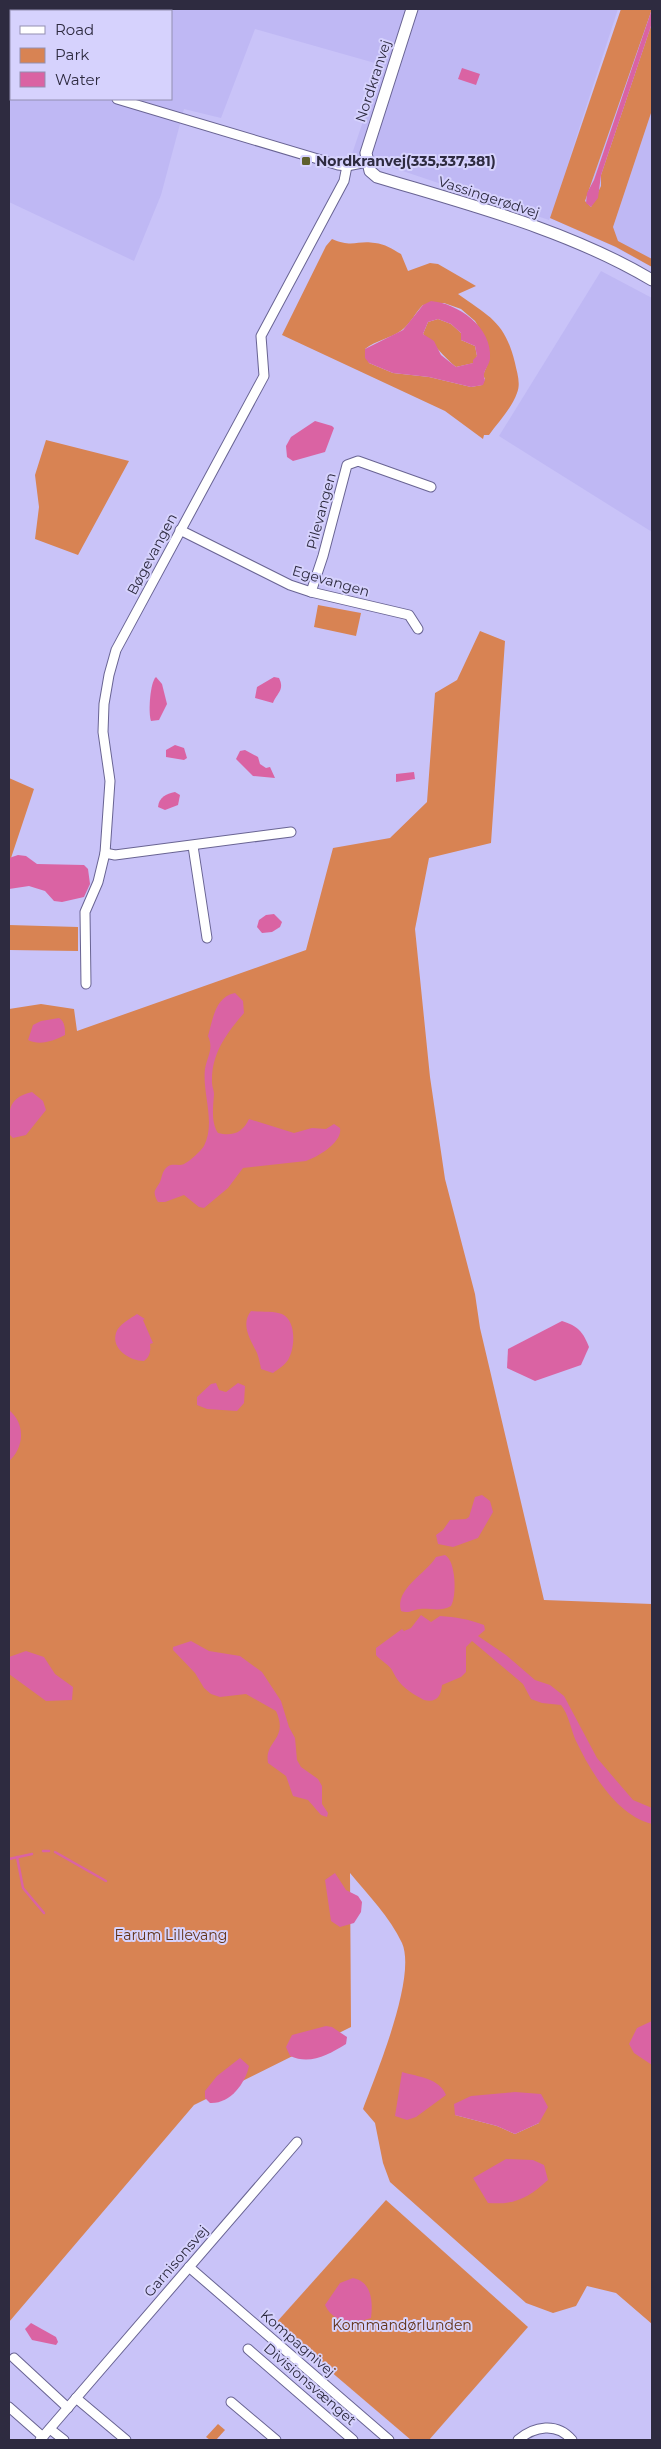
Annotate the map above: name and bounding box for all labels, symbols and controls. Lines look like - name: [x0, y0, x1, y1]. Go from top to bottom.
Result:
- legend: [10, 10, 172, 100]
- text: Road: [55, 20, 94, 39]
- street label: Nordkranvej: [351, 38, 395, 124]
- text: Park: [55, 45, 89, 64]
- text: Water: [55, 70, 101, 89]
- place label: Nordkranvej(335,337,381): [316, 152, 496, 170]
- marker: Nordkranvej(335,337,381): [300, 155, 312, 167]
- street label: Vassingerødvej: [436, 172, 542, 222]
- street label: Pilevangen: [302, 471, 340, 551]
- street label: Bøgevangen: [123, 510, 181, 598]
- street label: Egevangen: [290, 561, 372, 601]
- park label: Farum Lillevang: [115, 1926, 227, 1944]
- street label: Garnisonsvej: [140, 2221, 212, 2301]
- street label: Kompagnivej: [257, 2306, 339, 2380]
- park label: Kommandørlunden: [332, 2316, 472, 2334]
- street label: Divisionsvænget: [260, 2339, 360, 2429]

